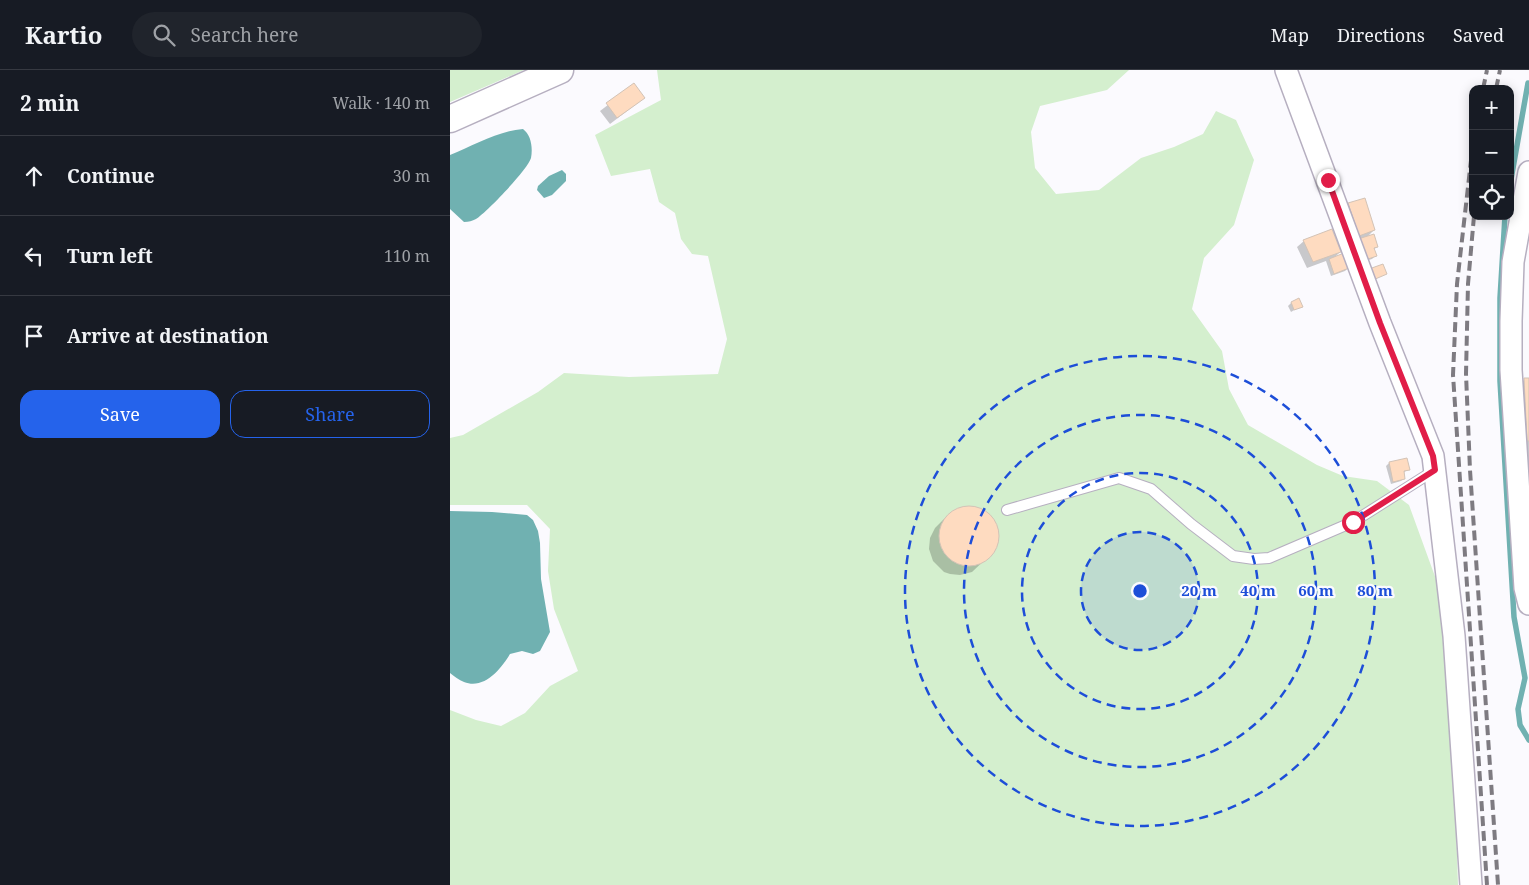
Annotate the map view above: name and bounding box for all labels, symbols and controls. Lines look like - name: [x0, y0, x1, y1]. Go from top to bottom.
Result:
- search box: [132, 12, 482, 57]
- text: Kartio: [25, 18, 102, 51]
- icon: search: [150, 21, 178, 49]
- text: Search here: [190, 22, 298, 48]
- text: Map: [1271, 23, 1309, 47]
- text: Directions: [1337, 23, 1425, 47]
- text: Saved: [1453, 23, 1504, 47]
- map controls: [1469, 85, 1514, 220]
- button: +: [1469, 85, 1514, 130]
- text: 2 min: [20, 89, 79, 117]
- text: Walk · 140 m: [333, 92, 430, 114]
- button: −: [1469, 130, 1514, 175]
- icon: ahead: [20, 162, 48, 190]
- text: Continue: [67, 163, 155, 189]
- text: 30 m: [393, 165, 430, 187]
- route end: [1317, 169, 1340, 192]
- button: locate: [1469, 175, 1514, 220]
- icon: left: [20, 242, 48, 270]
- text: Turn left: [67, 243, 153, 269]
- text: 110 m: [384, 245, 430, 267]
- icon: arrive: [20, 322, 48, 350]
- text: Arrive at destination: [67, 323, 269, 349]
- button: Save: [20, 390, 220, 438]
- button: Share: [230, 390, 430, 438]
- route start: [1342, 511, 1365, 534]
- text: 20 m: [1181, 580, 1217, 600]
- text: 40 m: [1240, 580, 1276, 600]
- text: 60 m: [1298, 580, 1334, 600]
- text: 80 m: [1357, 580, 1393, 600]
- centre of rings: [1131, 582, 1149, 600]

